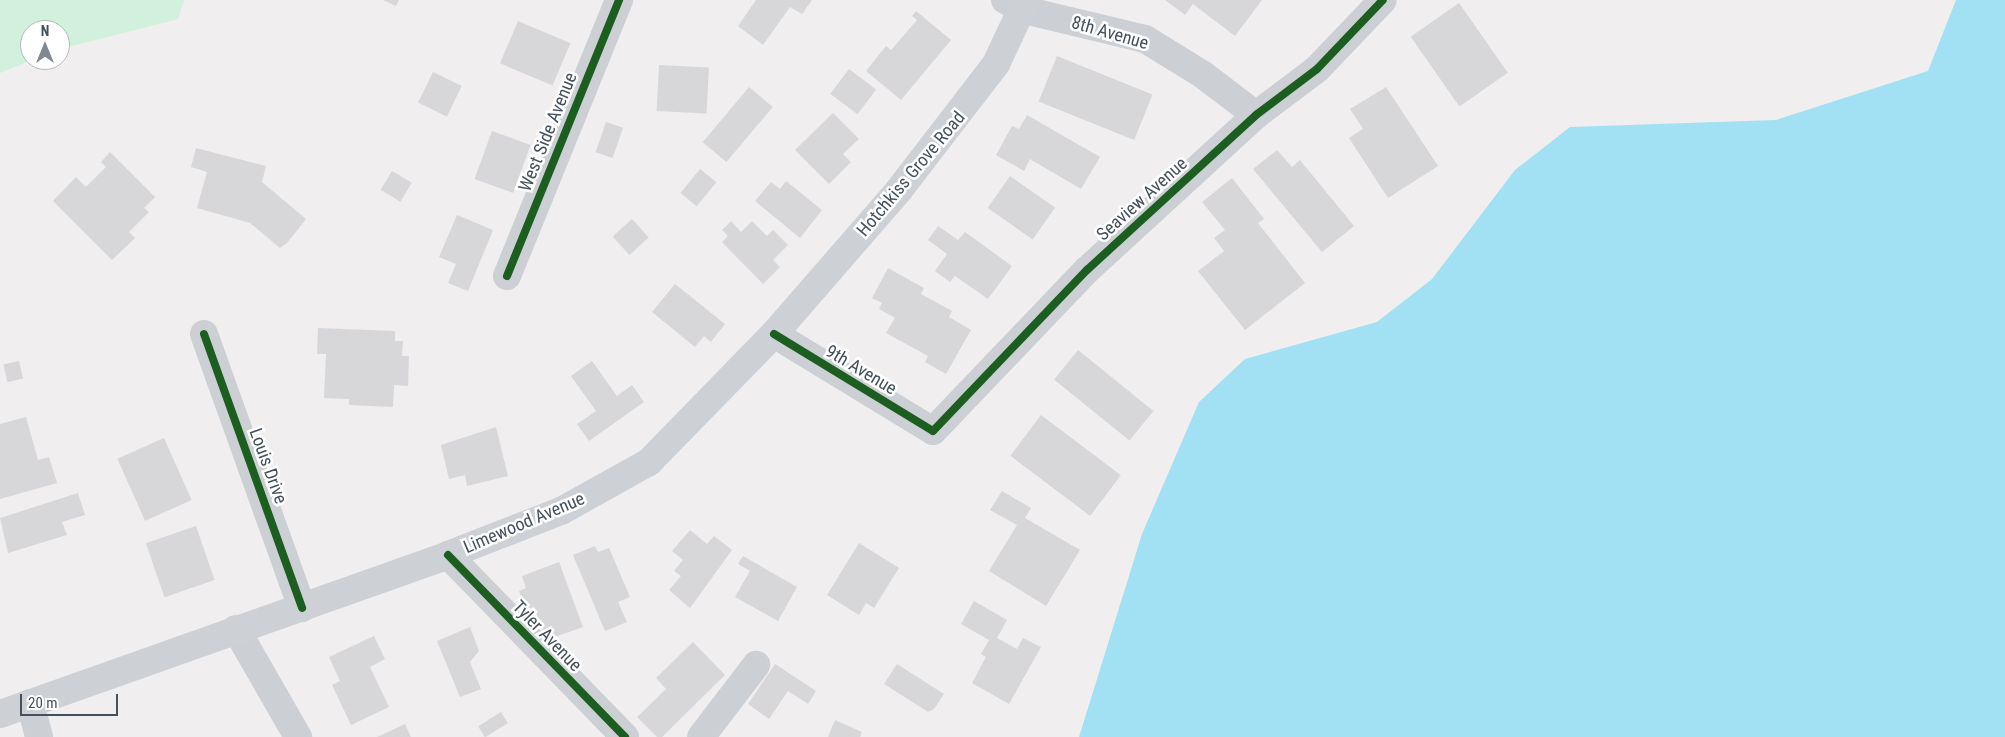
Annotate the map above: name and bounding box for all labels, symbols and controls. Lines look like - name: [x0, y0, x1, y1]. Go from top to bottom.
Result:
- street label: 8th Avenue: [1069, 12, 1151, 54]
- north arrow: [20, 20, 70, 70]
- text: N: [41, 23, 49, 39]
- street label: West Side Avenue: [514, 69, 582, 195]
- street label: Hotchkiss Grove Road: [852, 107, 970, 241]
- street label: Seaview Avenue: [1092, 153, 1192, 245]
- street label: 9th Avenue: [822, 340, 900, 400]
- street label: Louis Drive: [244, 425, 292, 507]
- street label: Limewood Avenue: [460, 488, 588, 558]
- street label: Tyler Avenue: [508, 596, 586, 676]
- scale bar: [22, 684, 120, 716]
- text: 20 m: [28, 694, 58, 712]

